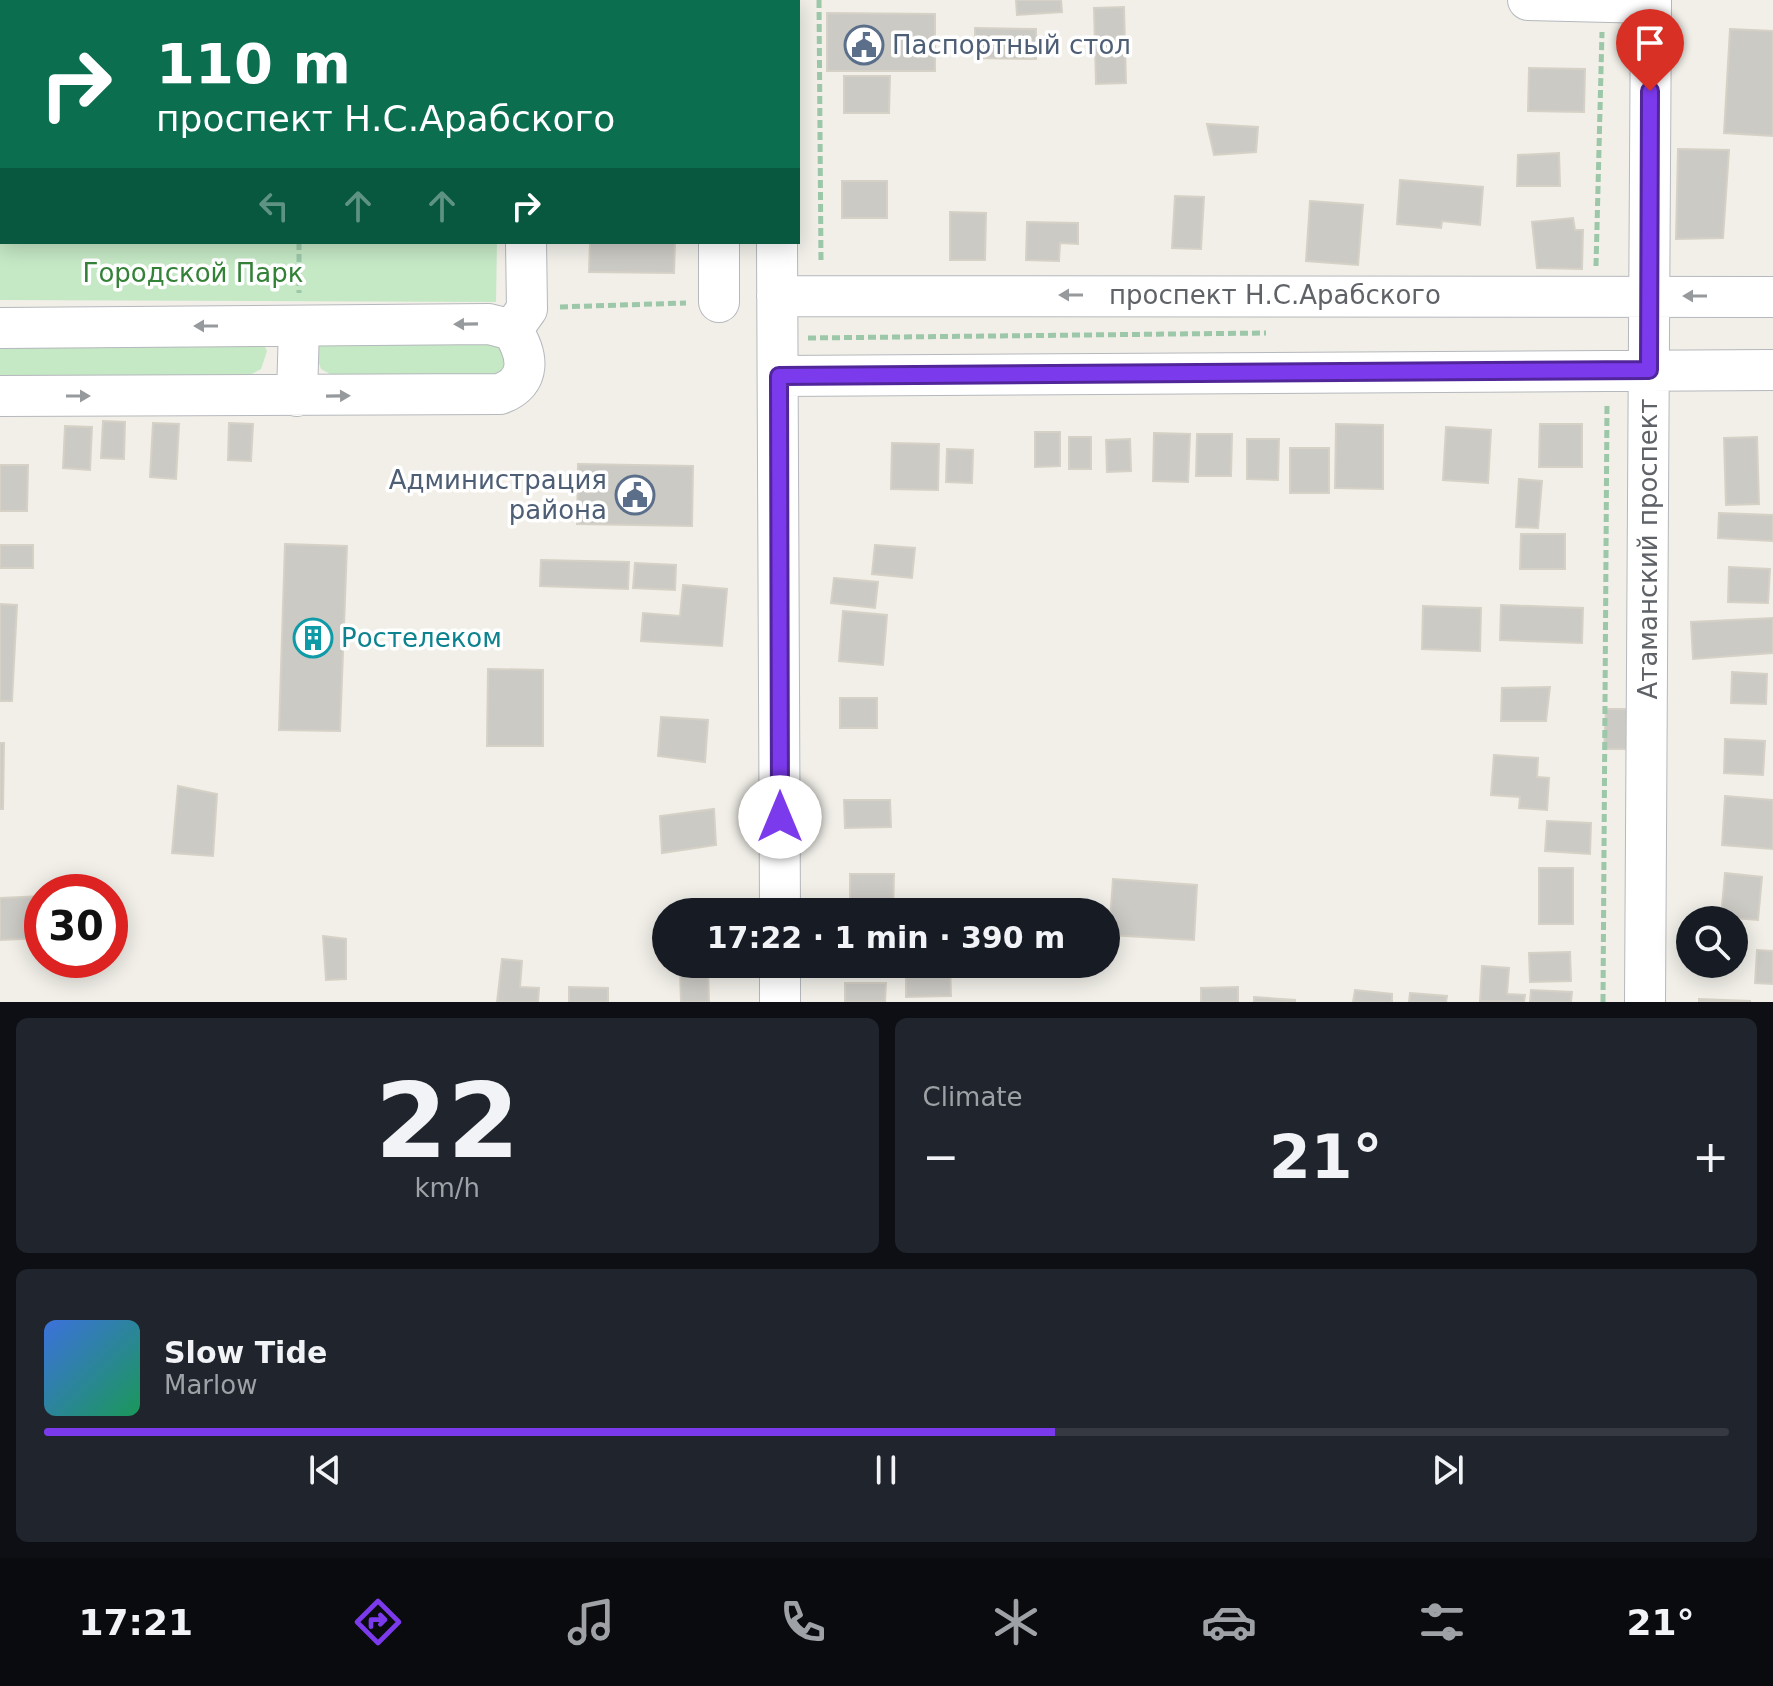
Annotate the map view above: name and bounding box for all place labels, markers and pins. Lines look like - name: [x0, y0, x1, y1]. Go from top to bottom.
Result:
- pin: [1616, 9, 1684, 91]
- public building icon: Паспортный стол: [843, 24, 885, 66]
- place label: Паспортный стол: [892, 30, 1131, 60]
- place label: Администрация района: [389, 465, 607, 525]
- public building icon: Администрация района: [614, 474, 656, 516]
- building icon: Ростелеком: [292, 617, 334, 659]
- place label: Ростелеком: [341, 623, 502, 653]

